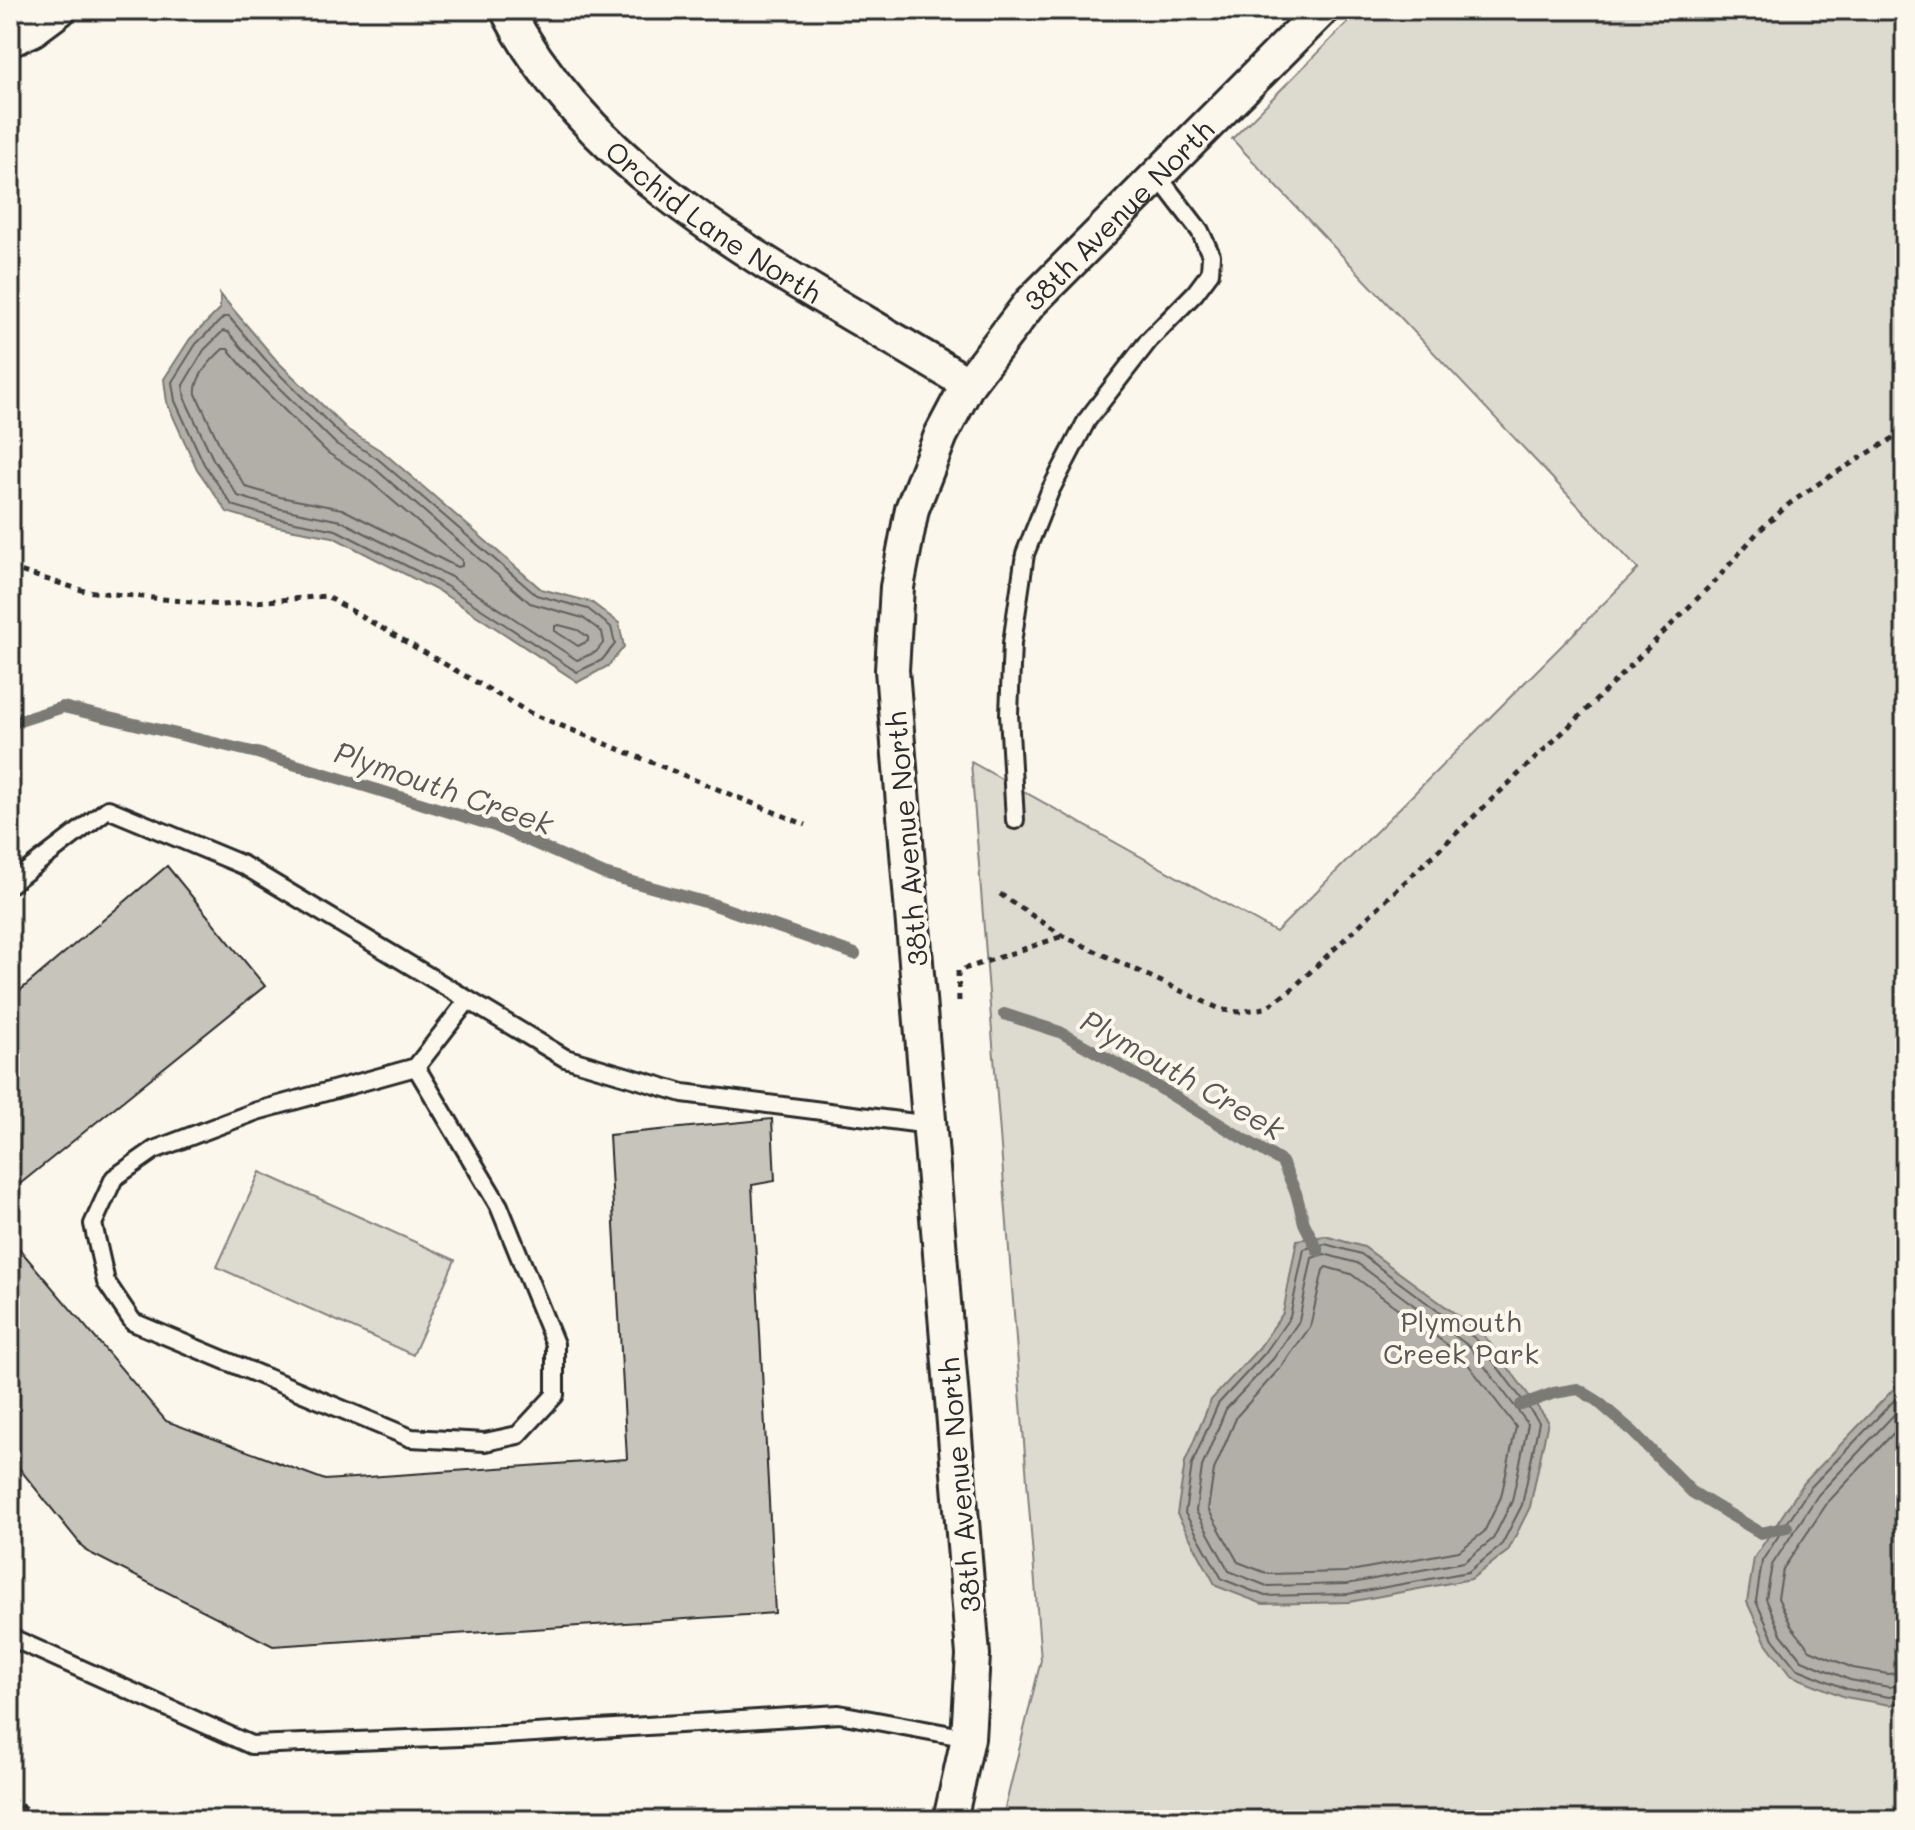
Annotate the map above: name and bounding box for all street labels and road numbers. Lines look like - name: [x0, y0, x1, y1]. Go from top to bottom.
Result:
- street label: 38th Avenue North: [1015, 111, 1221, 318]
- street label: Orchid Lane North: [598, 132, 828, 311]
- street label: 38th Avenue North: [877, 710, 935, 968]
- street label: 38th Avenue North: [930, 1356, 988, 1614]

